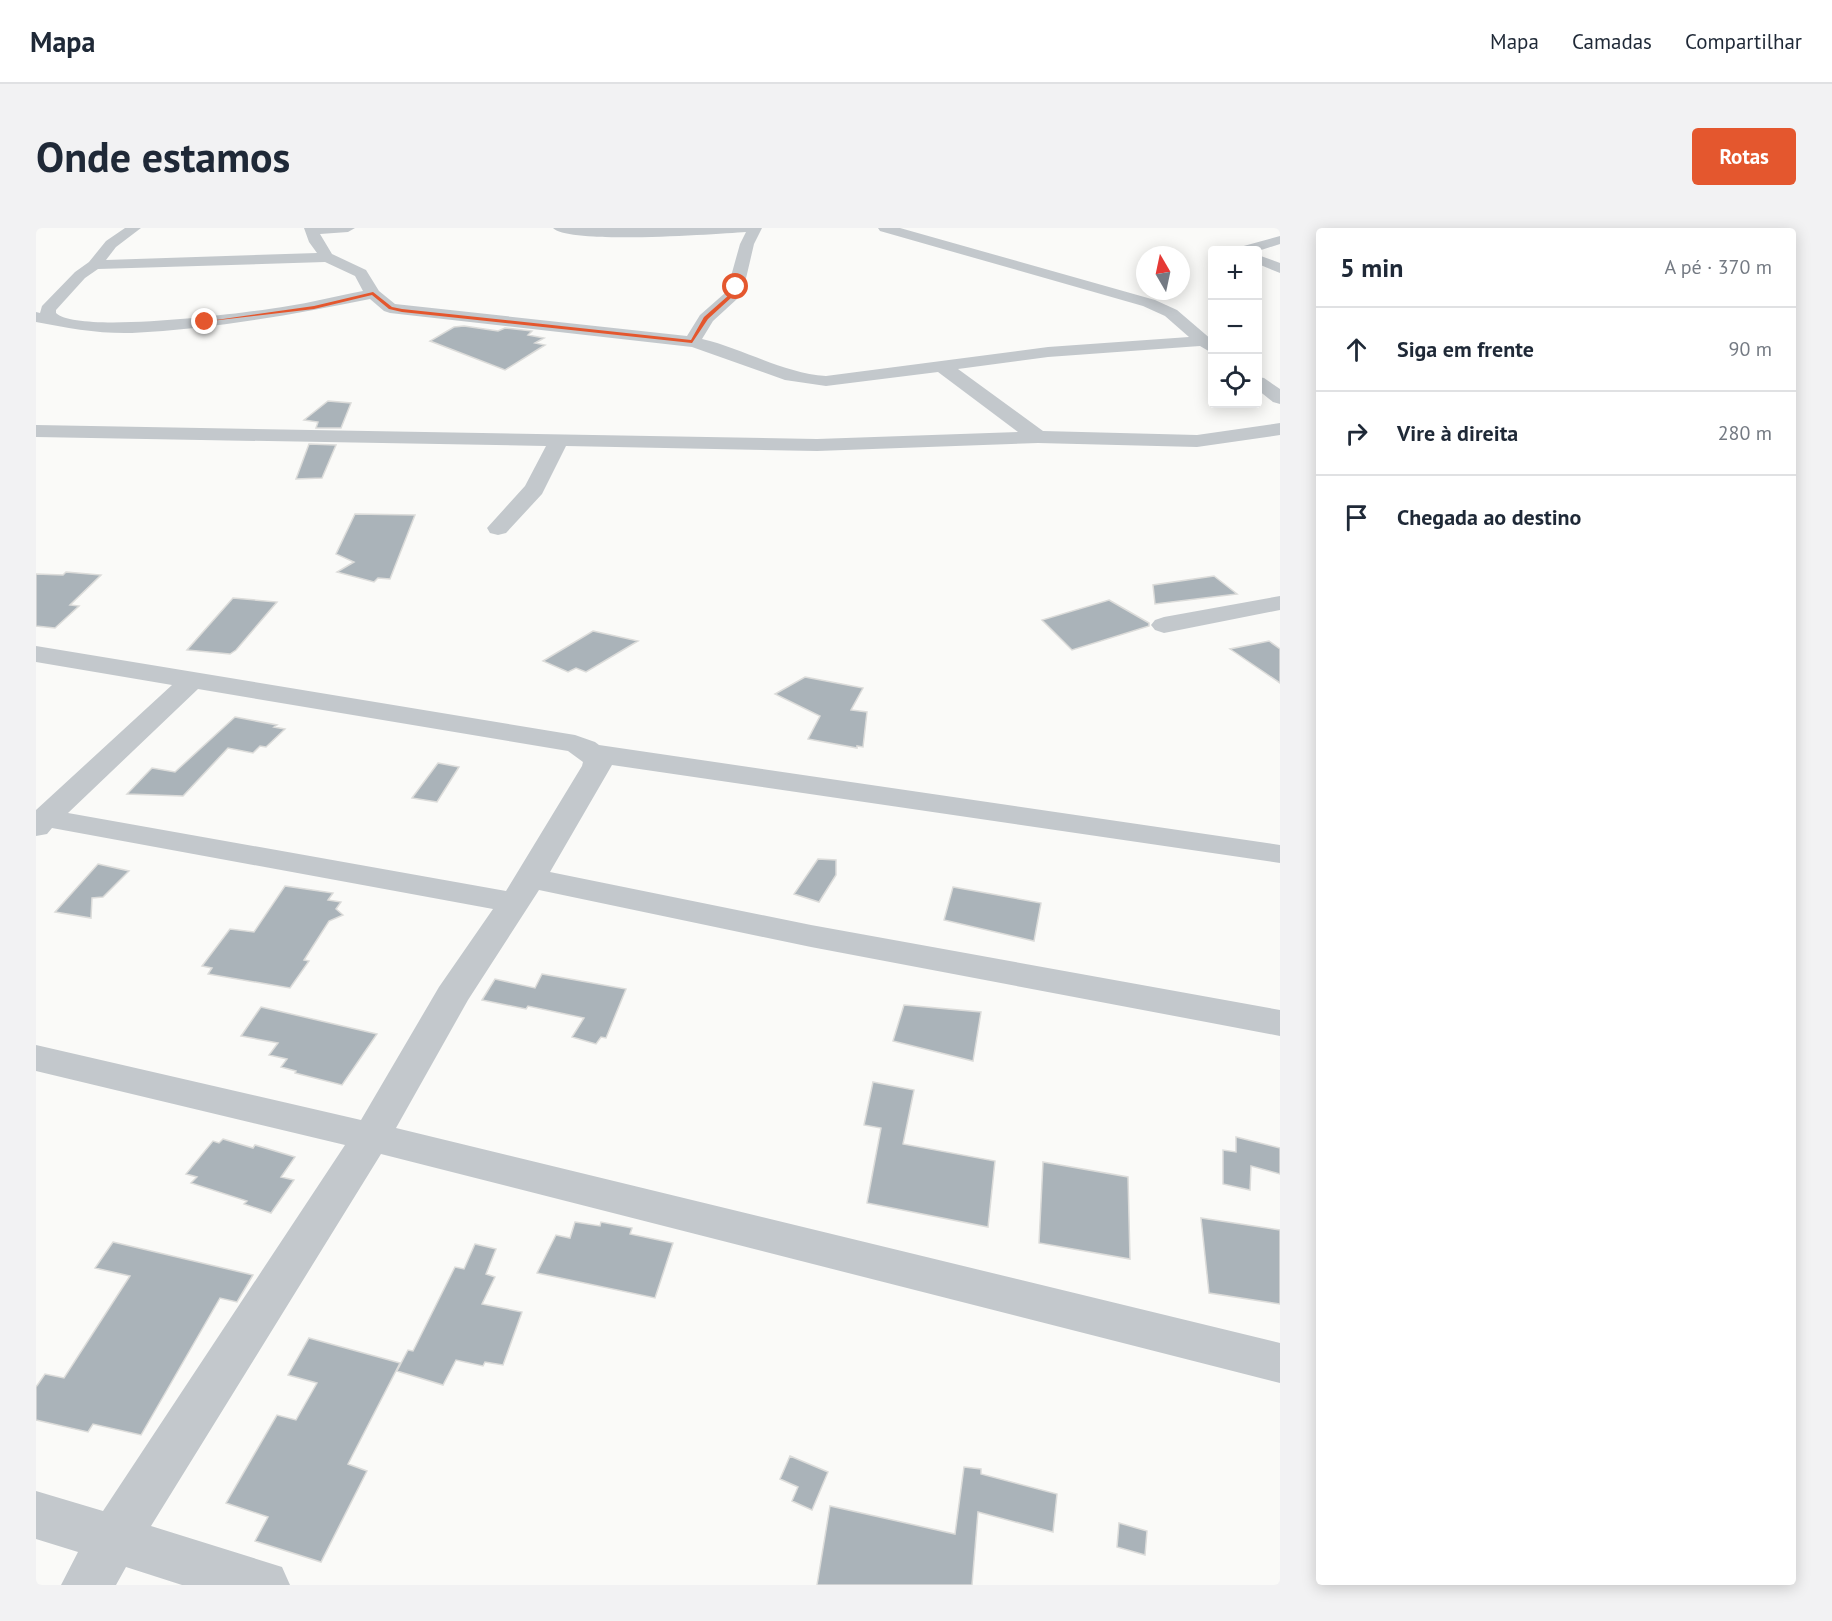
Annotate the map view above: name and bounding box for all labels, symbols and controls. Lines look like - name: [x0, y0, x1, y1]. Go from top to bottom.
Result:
- text: Mapa: [30, 23, 95, 60]
- text: Mapa: [1490, 28, 1539, 55]
- text: Camadas: [1572, 28, 1652, 55]
- text: Compartilhar: [1685, 28, 1802, 55]
- button: Rotas: [1692, 128, 1796, 185]
- text: Onde estamos: [36, 129, 290, 184]
- north arrow: [1136, 246, 1190, 300]
- map controls: [1208, 246, 1262, 408]
- button: +: [1208, 246, 1262, 300]
- text: 5 min: [1340, 251, 1403, 284]
- text: A pé · 370 m: [1665, 254, 1772, 280]
- route start: [722, 273, 748, 299]
- button: −: [1208, 300, 1262, 354]
- route end: [191, 308, 217, 334]
- icon: ahead: [1340, 333, 1373, 366]
- text: Siga em frente: [1397, 335, 1534, 363]
- text: 90 m: [1729, 336, 1772, 362]
- button: locate: [1208, 354, 1262, 408]
- icon: right: [1340, 417, 1373, 450]
- text: Vire à direita: [1397, 419, 1518, 447]
- text: 280 m: [1718, 420, 1772, 446]
- icon: arrive: [1340, 501, 1373, 534]
- text: Chegada ao destino: [1397, 503, 1581, 531]

